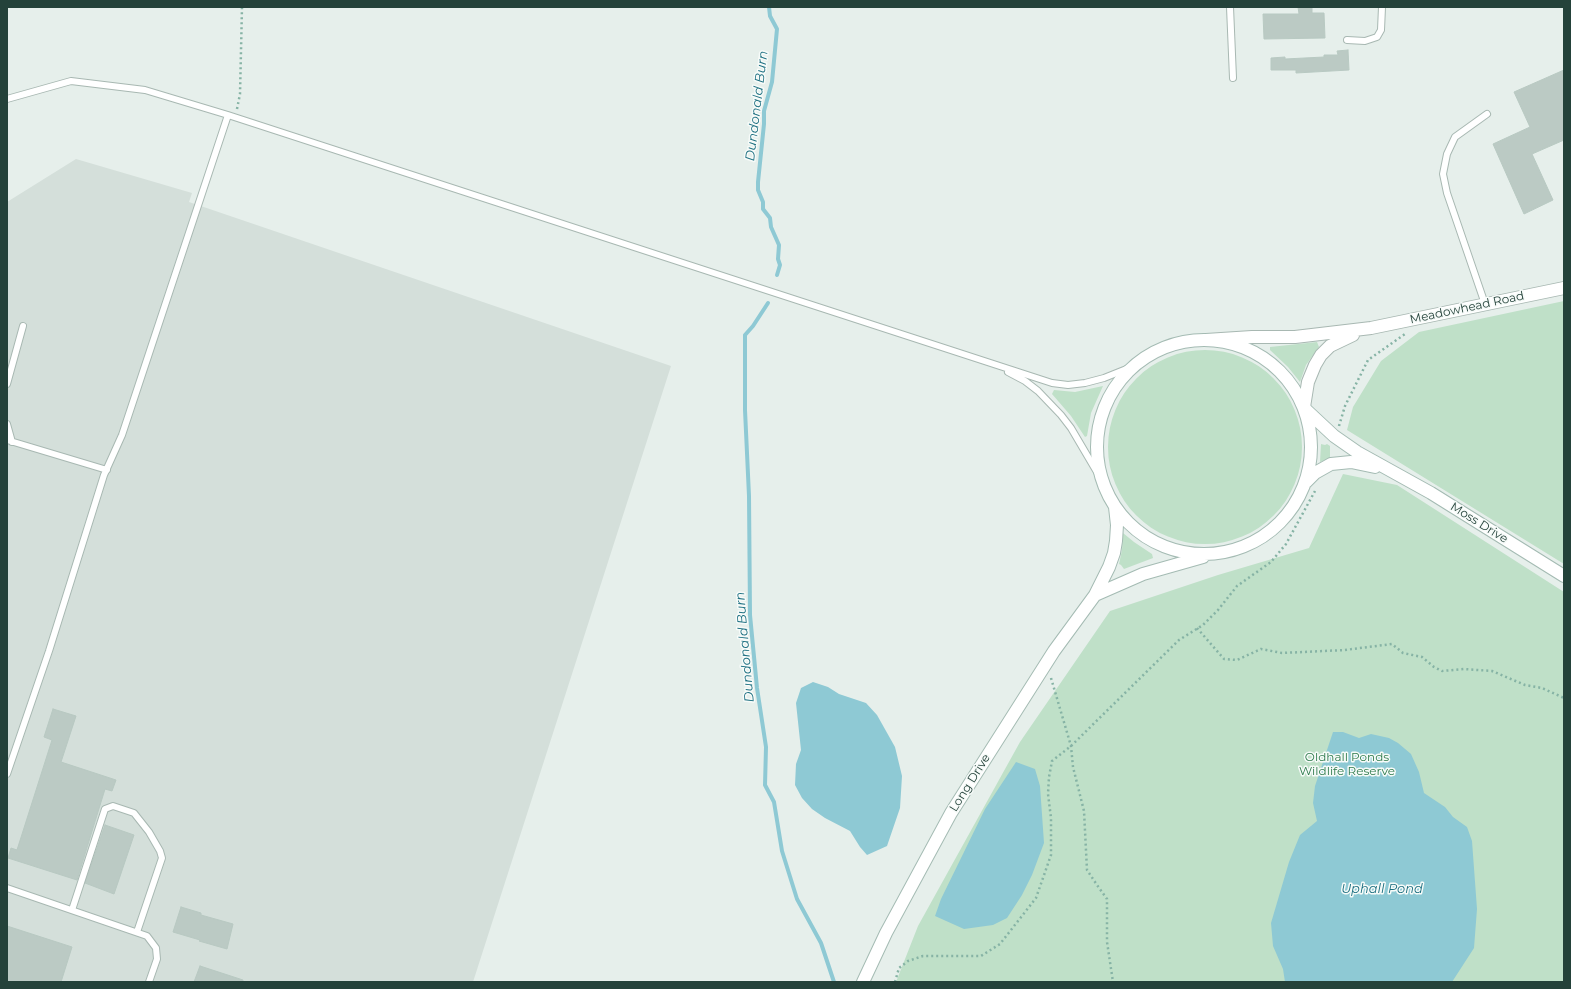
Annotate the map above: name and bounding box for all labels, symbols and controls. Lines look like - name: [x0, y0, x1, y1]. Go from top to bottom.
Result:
- water label: Dundonald Burn: [742, 50, 772, 162]
- street label: Meadowhead Road: [1409, 289, 1525, 327]
- street label: Moss Drive: [1448, 500, 1510, 546]
- water label: Dundonald Burn: [732, 591, 758, 703]
- park label: Oldhall Ponds Wildlife Reserve: [1299, 750, 1395, 778]
- street label: Long Drive: [947, 751, 993, 815]
- water label: Uphall Pond: [1341, 881, 1423, 897]

